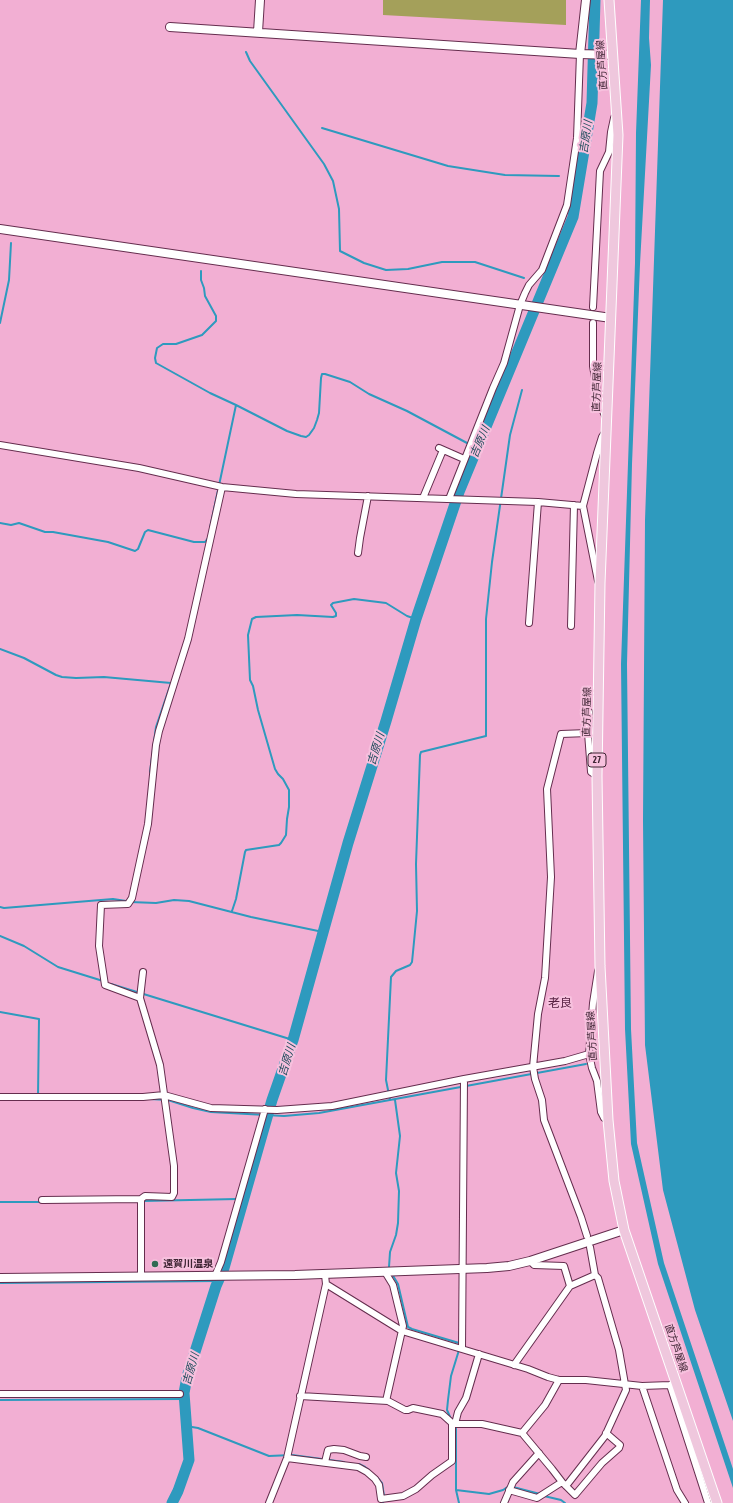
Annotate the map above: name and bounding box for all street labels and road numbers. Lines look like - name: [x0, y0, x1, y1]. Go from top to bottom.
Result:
- street label: 直方芦屋線: [594, 40, 610, 90]
- street label: 直方芦屋線: [590, 362, 604, 412]
- street label: 直方芦屋線: [581, 687, 593, 737]
- road number: 27: [588, 753, 606, 767]
- street label: 直方芦屋線: [585, 1011, 599, 1061]
- street label: 直方芦屋線: [662, 1322, 690, 1374]

